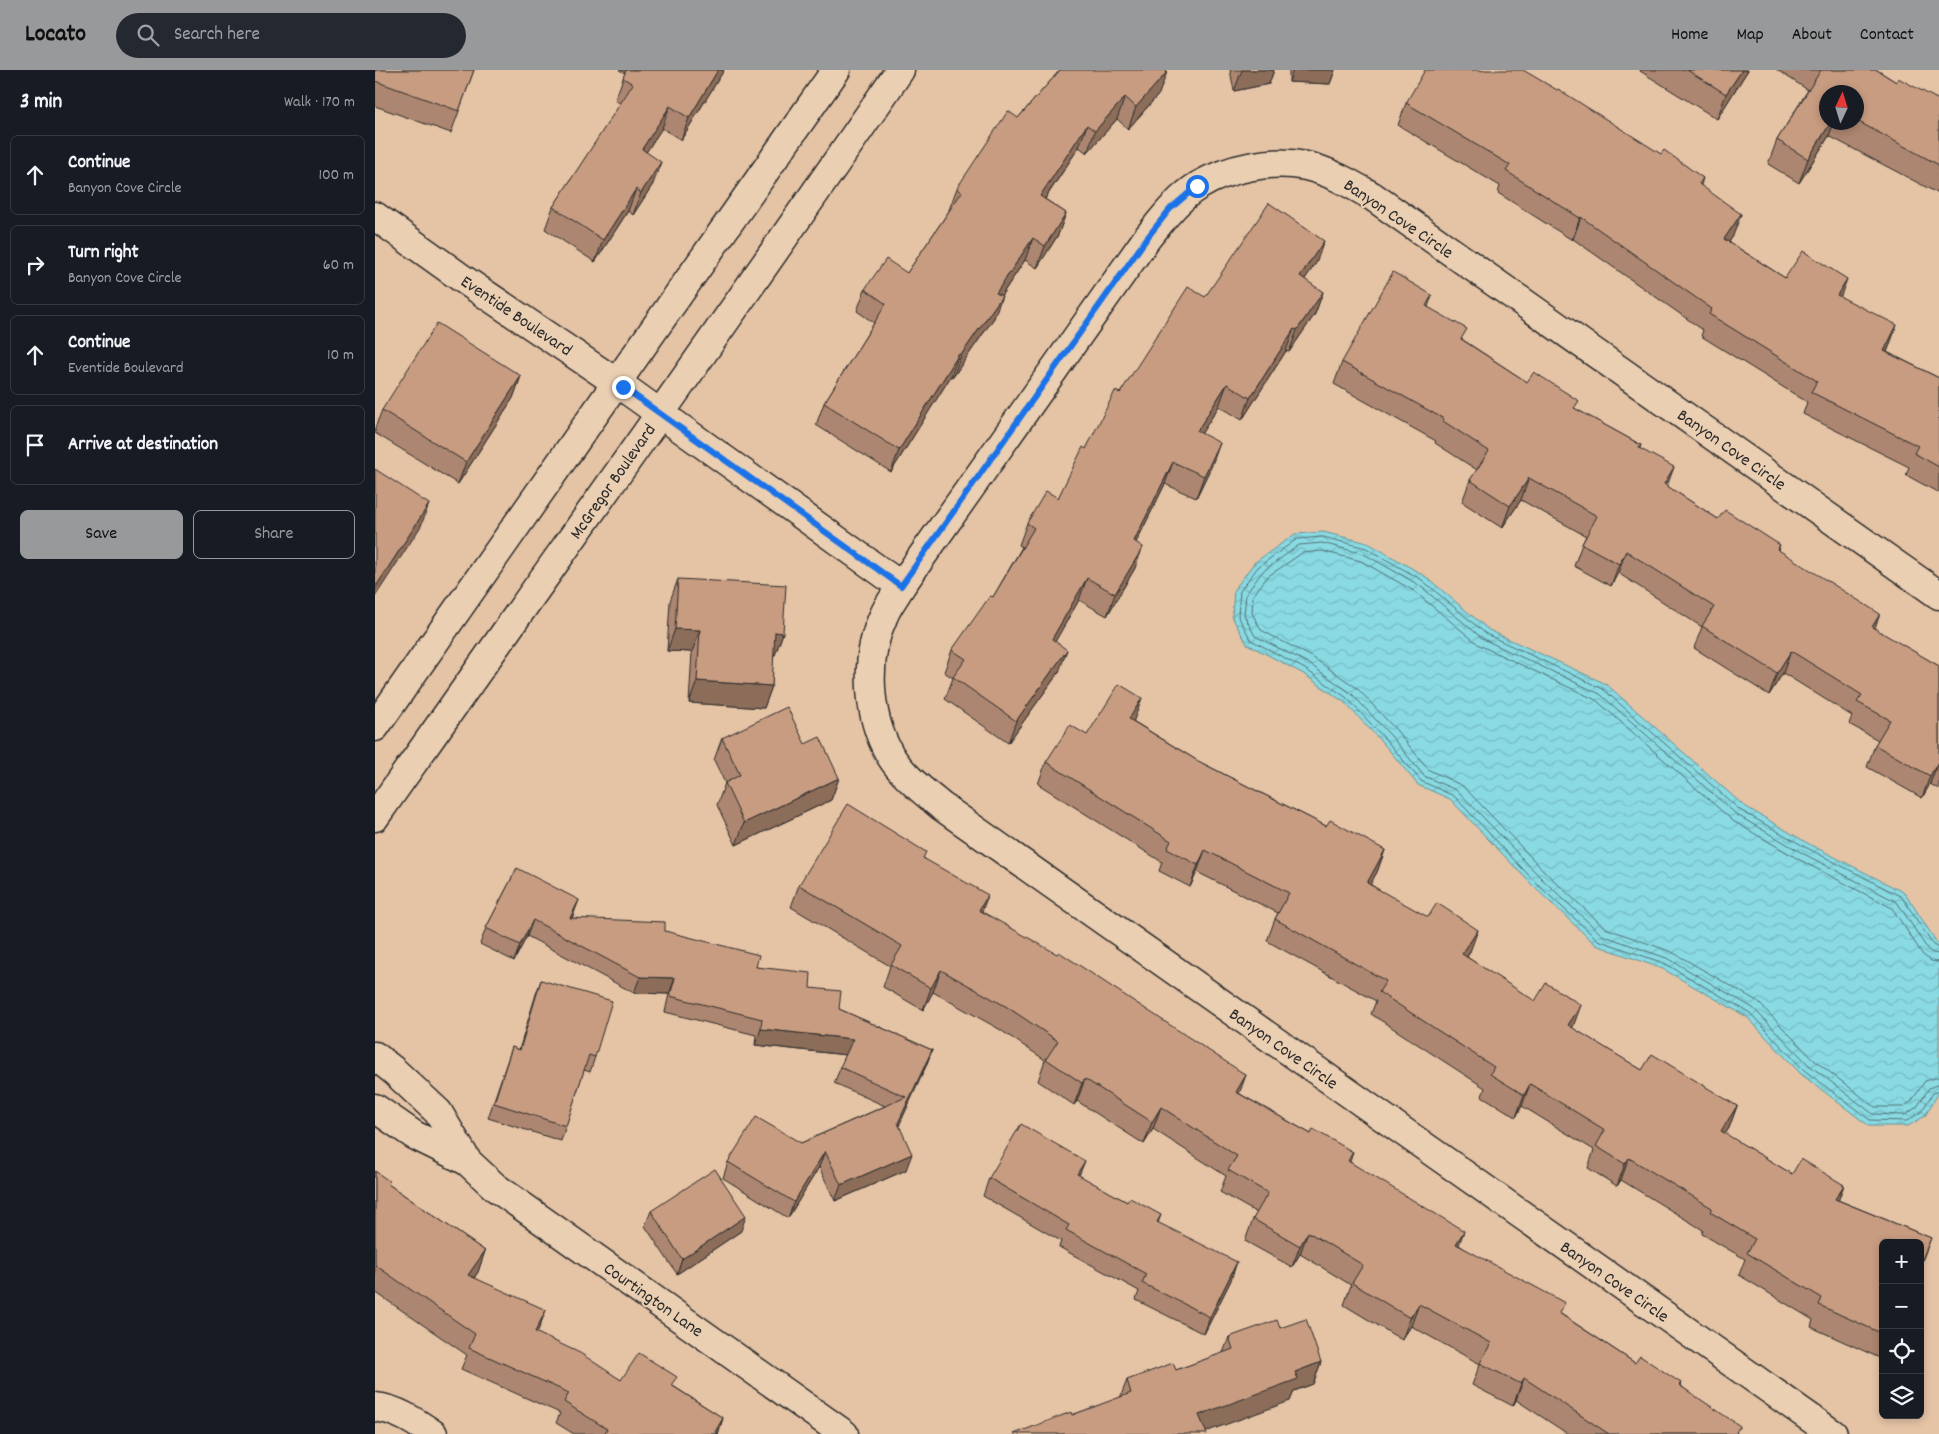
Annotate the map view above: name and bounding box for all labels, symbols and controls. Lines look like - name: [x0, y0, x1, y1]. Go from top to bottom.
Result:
- search box: [116, 13, 466, 58]
- text: Locato: [25, 18, 86, 52]
- icon: search: [134, 21, 162, 49]
- text: Search here: [174, 22, 260, 49]
- text: Home: [1671, 23, 1708, 48]
- text: Map: [1736, 23, 1764, 48]
- text: About: [1792, 23, 1832, 48]
- text: Contact: [1860, 23, 1914, 48]
- north arrow: [1819, 85, 1864, 130]
- text: 3 min: [20, 88, 62, 118]
- text: Walk · 170 m: [284, 91, 355, 114]
- text: Continue: [68, 150, 130, 177]
- icon: ahead: [21, 161, 49, 189]
- text: 100 m: [318, 164, 354, 187]
- street label: Banyon Cove Circle: [1338, 174, 1458, 266]
- route start: [1186, 175, 1209, 198]
- text: Banyon Cove Circle: [68, 177, 182, 200]
- text: Turn right: [68, 240, 139, 267]
- icon: right: [21, 251, 49, 279]
- text: 60 m: [323, 254, 354, 277]
- text: Banyon Cove Circle: [68, 267, 182, 290]
- street label: Eventide Boulevard: [455, 270, 576, 364]
- text: Continue: [68, 330, 130, 357]
- icon: ahead: [21, 341, 49, 369]
- text: 10 m: [327, 344, 354, 367]
- text: Eventide Boulevard: [68, 357, 183, 380]
- route end: [612, 376, 635, 399]
- street label: Banyon Cove Circle: [1671, 404, 1790, 498]
- street label: McGregor Boulevard: [565, 420, 663, 545]
- icon: arrive: [21, 431, 49, 459]
- text: Arrive at destination: [68, 432, 218, 459]
- button: Save: [20, 510, 183, 559]
- button: Share: [193, 510, 355, 559]
- street label: Banyon Cove Circle: [1223, 1003, 1342, 1097]
- street label: Banyon Cove Circle: [1554, 1236, 1673, 1330]
- map controls: [1879, 1239, 1924, 1419]
- button: +: [1879, 1239, 1924, 1284]
- street label: Courtington Lane: [598, 1257, 708, 1345]
- button: −: [1879, 1284, 1924, 1329]
- button: locate: [1879, 1329, 1924, 1374]
- button: layers: [1879, 1374, 1924, 1419]

